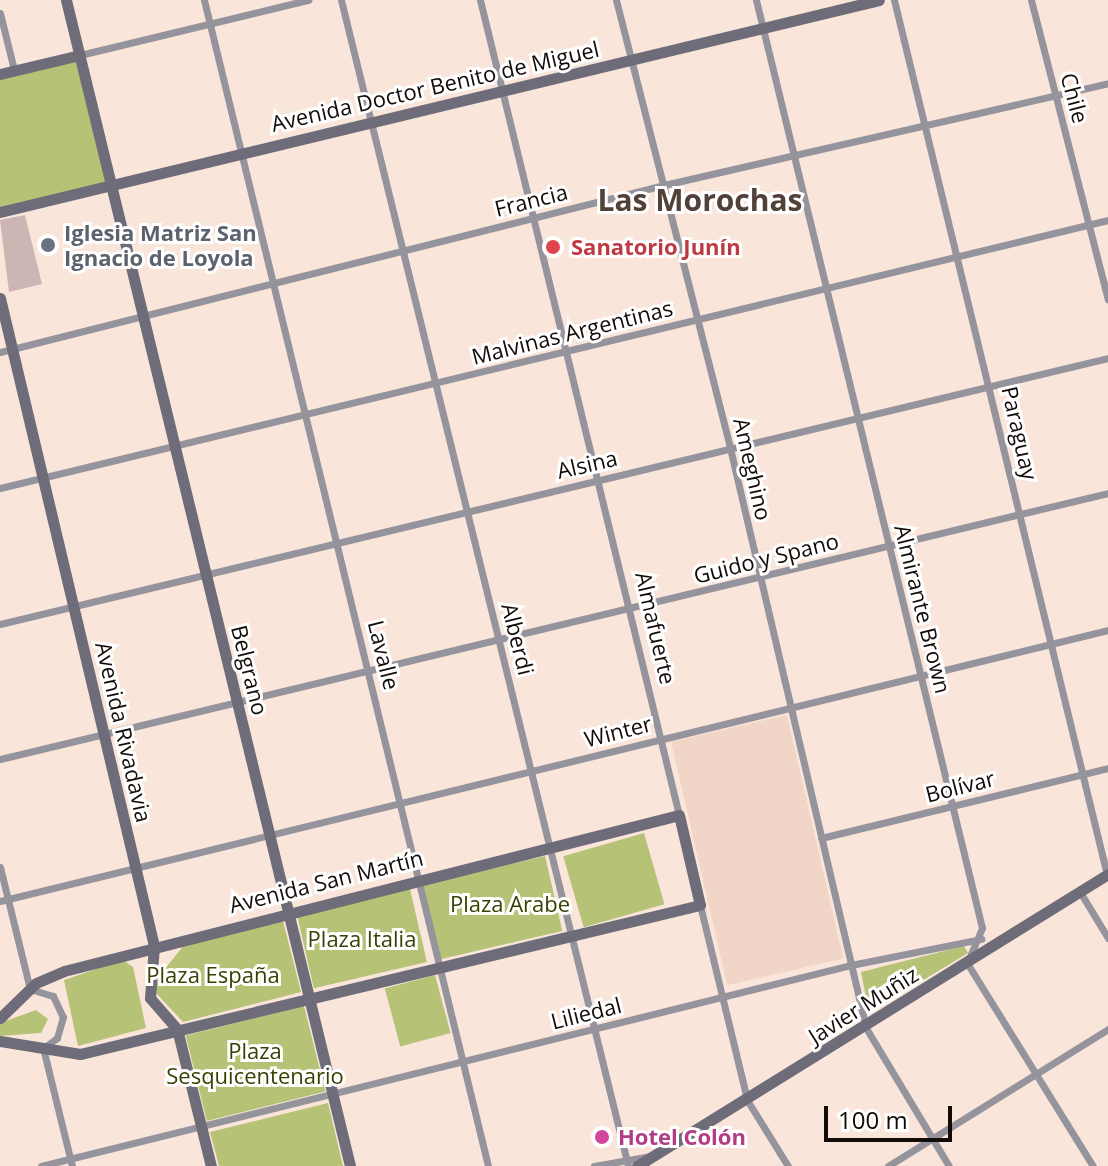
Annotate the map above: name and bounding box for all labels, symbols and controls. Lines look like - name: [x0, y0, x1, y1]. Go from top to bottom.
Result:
- street label: Avenida Doctor Benito de Miguel: [268, 35, 602, 137]
- street label: Chile: [1056, 70, 1094, 126]
- street label: Francia: [492, 178, 570, 222]
- district label: Las Morochas: [597, 182, 803, 218]
- place label: Iglesia Matriz San Ignacio de Loyola: [64, 219, 257, 270]
- place label: Sanatorio Junín: [571, 234, 741, 260]
- marker: Iglesia Matriz San Ignacio de Loyola: [39, 236, 57, 254]
- marker: Sanatorio Junín: [542, 236, 564, 258]
- street label: Malvinas Argentinas: [469, 294, 675, 370]
- street label: Paraguay: [996, 384, 1044, 482]
- street label: Ameghino: [728, 415, 778, 523]
- street label: Alsina: [554, 444, 620, 484]
- street label: Almirante Brown: [889, 522, 957, 696]
- street label: Guido y Spano: [691, 527, 841, 589]
- street label: Almafuerte: [630, 569, 682, 687]
- street label: Alberdi: [496, 600, 540, 678]
- street label: Lavalle: [363, 618, 405, 692]
- street label: Belgrano: [226, 622, 274, 718]
- street label: Avenida Rivadavia: [90, 639, 158, 825]
- street label: Winter: [582, 710, 654, 752]
- street label: Bolívar: [922, 765, 998, 807]
- street label: Avenida San Martín: [226, 844, 426, 918]
- park label: Plaza Arabe: [450, 891, 570, 917]
- park label: Plaza Italia: [308, 926, 416, 952]
- street label: Javier Muñiz: [803, 961, 923, 1049]
- park label: Plaza España: [146, 962, 280, 988]
- street label: Liliedal: [548, 992, 624, 1034]
- park label: Plaza Sesquicentenario: [166, 1037, 344, 1088]
- scale bar: [828, 1090, 956, 1140]
- text: 100 m: [838, 1103, 908, 1136]
- place label: Hotel Colón: [618, 1124, 746, 1150]
- marker: Hotel Colón: [593, 1128, 611, 1146]

